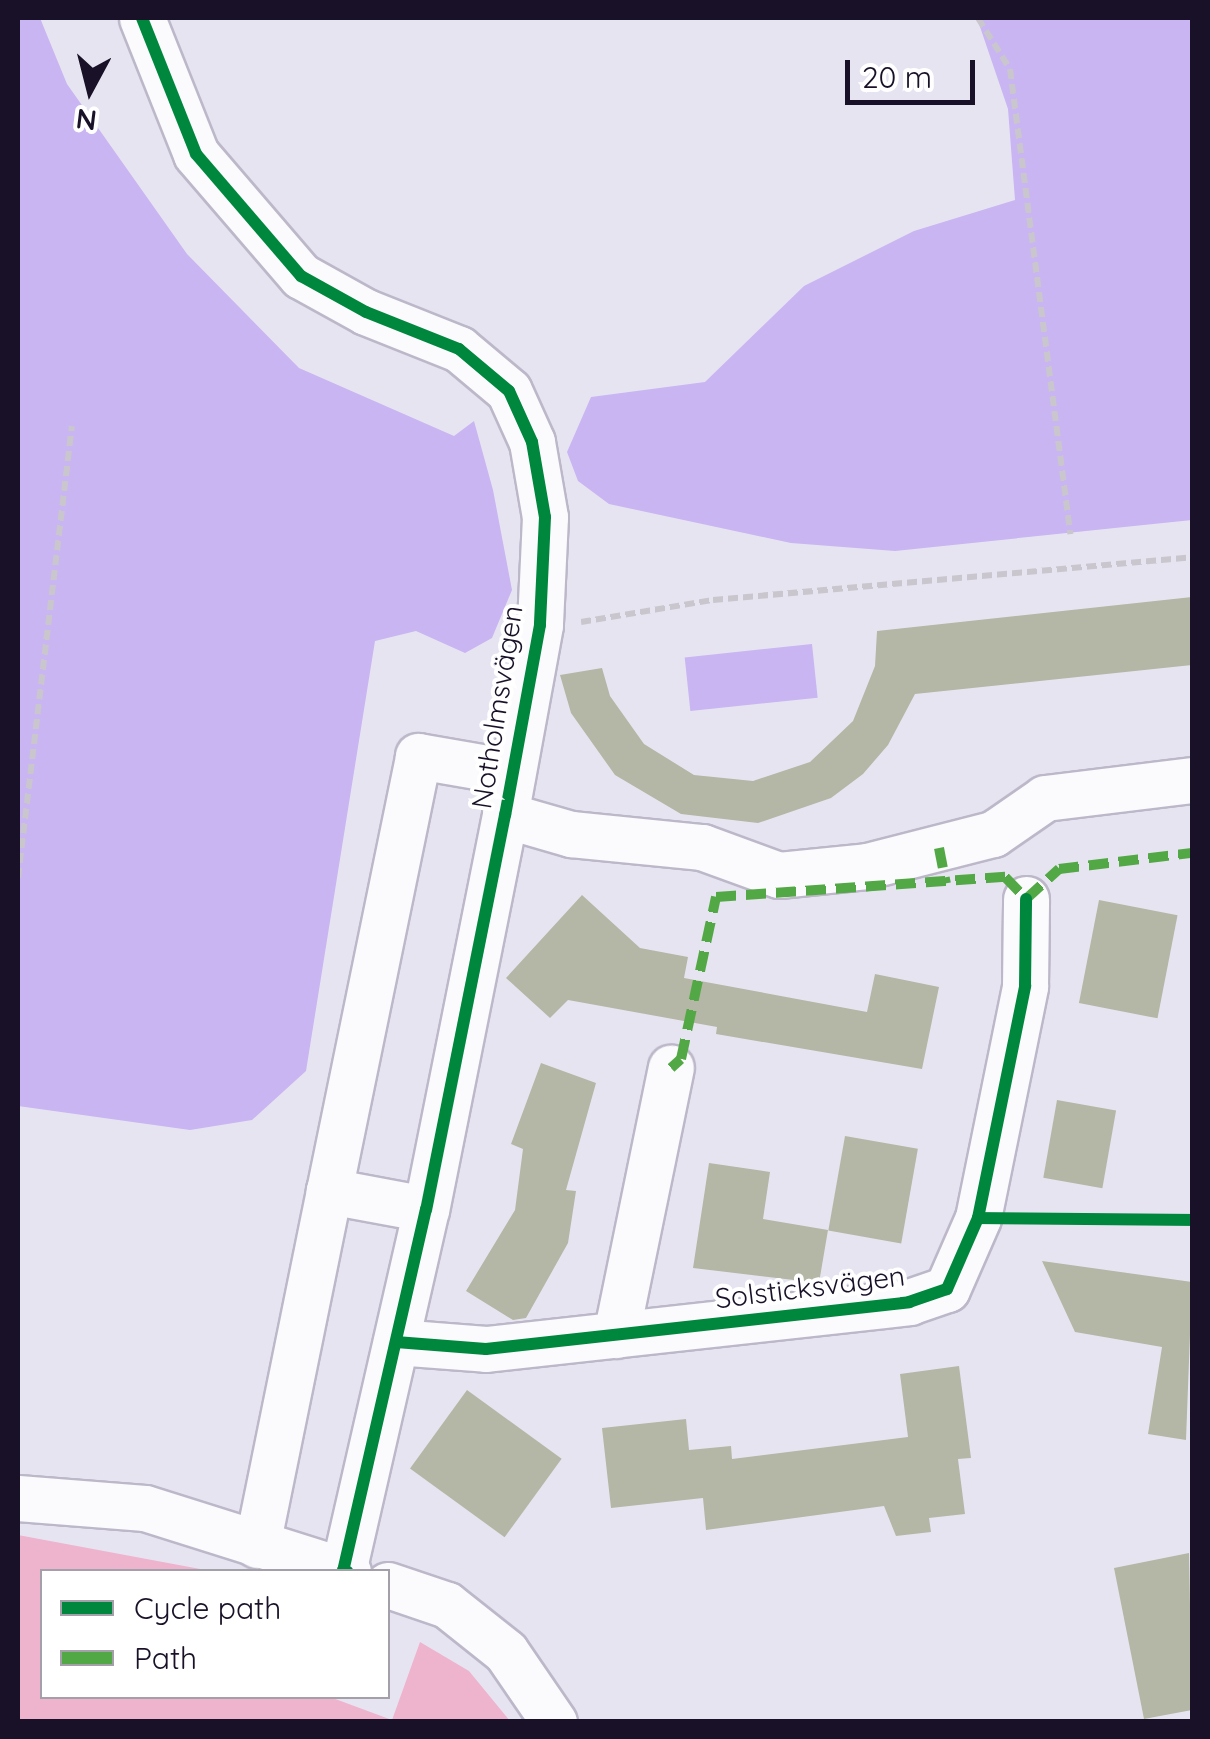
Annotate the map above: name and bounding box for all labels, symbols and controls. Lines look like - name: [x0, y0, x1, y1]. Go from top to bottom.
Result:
- north arrow: [40, 40, 140, 140]
- scale bar: [850, 40, 980, 102]
- text: 20 m: [862, 58, 932, 96]
- text: N: [74, 102, 99, 139]
- street label: Notholmsvägen: [464, 603, 530, 811]
- street label: Solsticksvägen: [713, 1259, 907, 1315]
- legend: [40, 1569, 390, 1699]
- text: Cycle path: [134, 1589, 281, 1627]
- text: Path: [134, 1639, 197, 1677]

